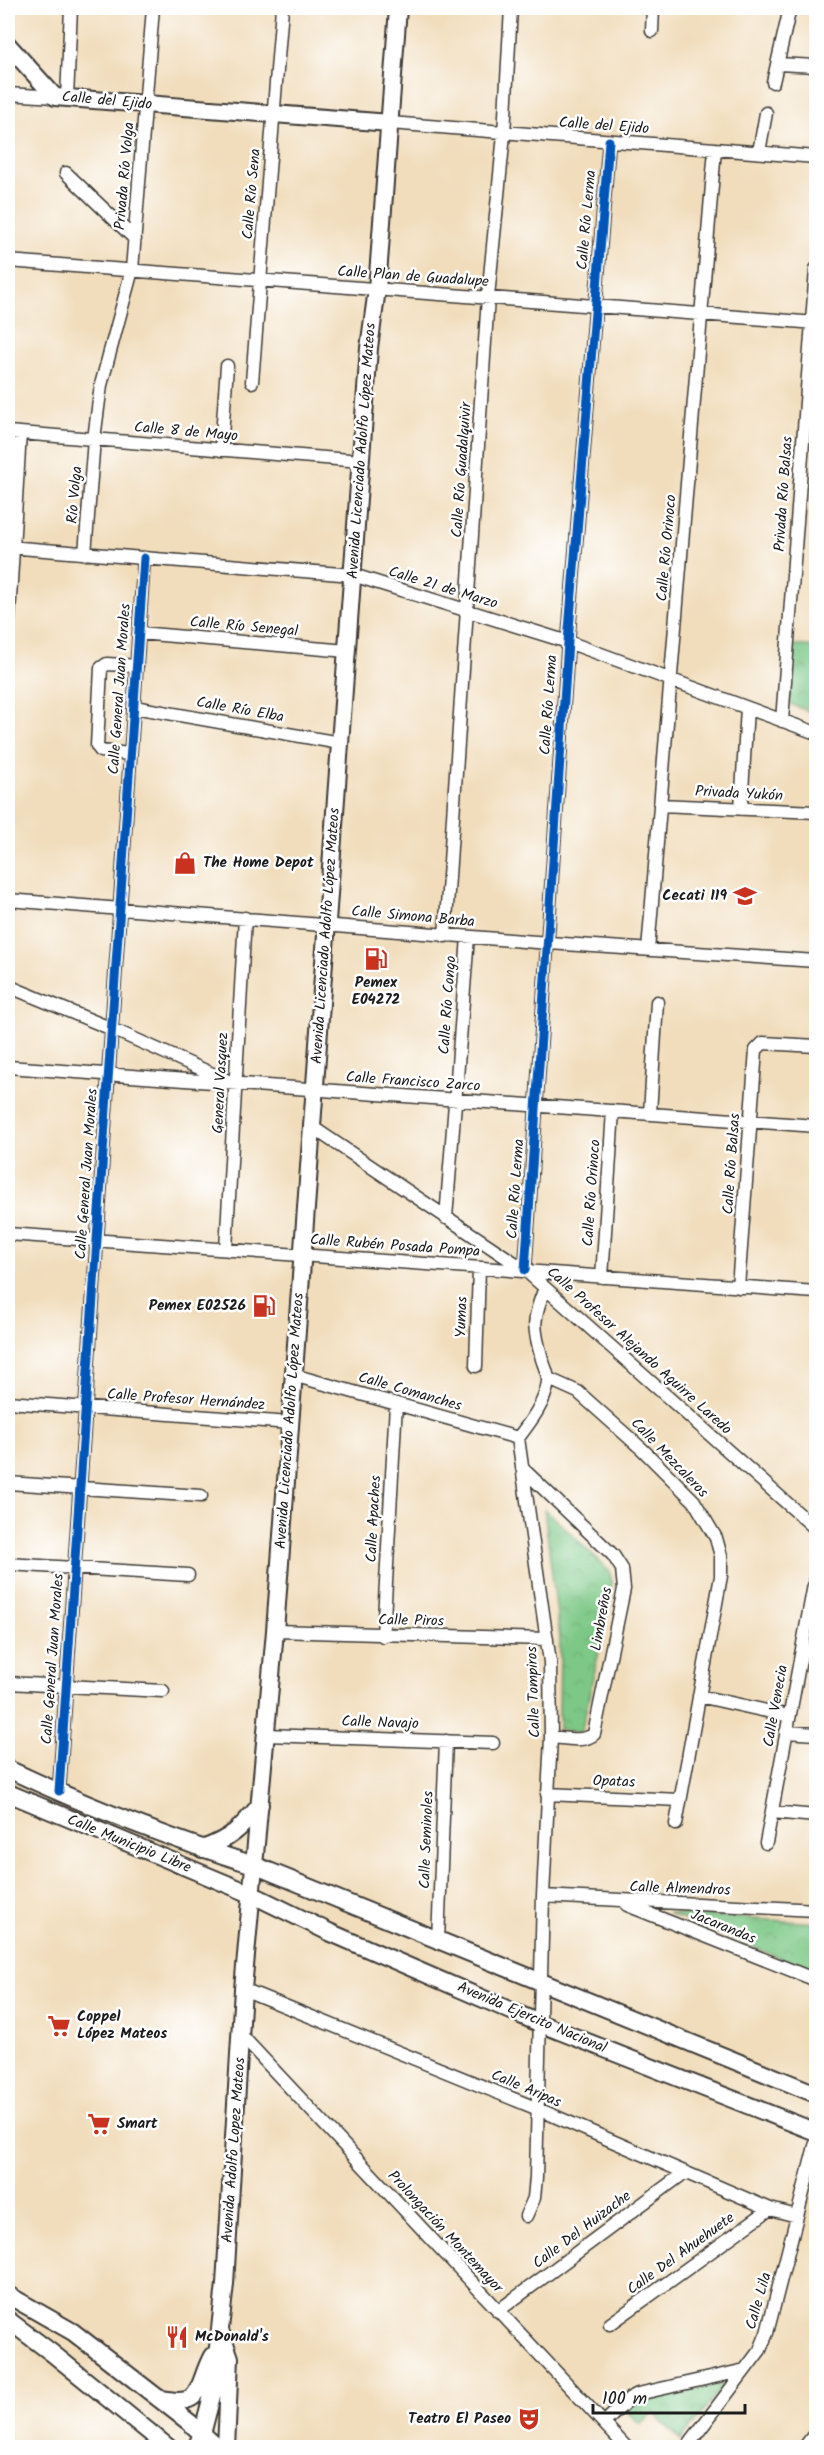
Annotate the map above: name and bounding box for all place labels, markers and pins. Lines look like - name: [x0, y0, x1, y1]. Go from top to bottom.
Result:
- shop icon: The Home Depot: [172, 850, 198, 876]
- place label: The Home Depot: [203, 851, 314, 875]
- school or university icon: Cecati 119: [732, 883, 758, 909]
- place label: Cecati 119: [662, 884, 727, 908]
- fuel station icon: Pemex E04272: [363, 946, 389, 972]
- place label: Pemex E04272: [352, 971, 401, 1012]
- fuel station icon: Pemex E02526: [251, 1293, 277, 1319]
- place label: Pemex E02526: [149, 1294, 246, 1318]
- place label: Coppel López Mateos: [77, 2005, 167, 2046]
- supermarket icon: Coppel López Mateos: [46, 2013, 72, 2039]
- supermarket icon: Smart: [86, 2111, 112, 2137]
- place label: Smart: [117, 2112, 158, 2136]
- restaurant icon: McDonald's: [164, 2324, 190, 2350]
- place label: McDonald's: [195, 2325, 269, 2349]
- theatre icon: Teatro El Paseo: [516, 2406, 542, 2432]
- place label: Teatro El Paseo: [408, 2407, 511, 2431]

